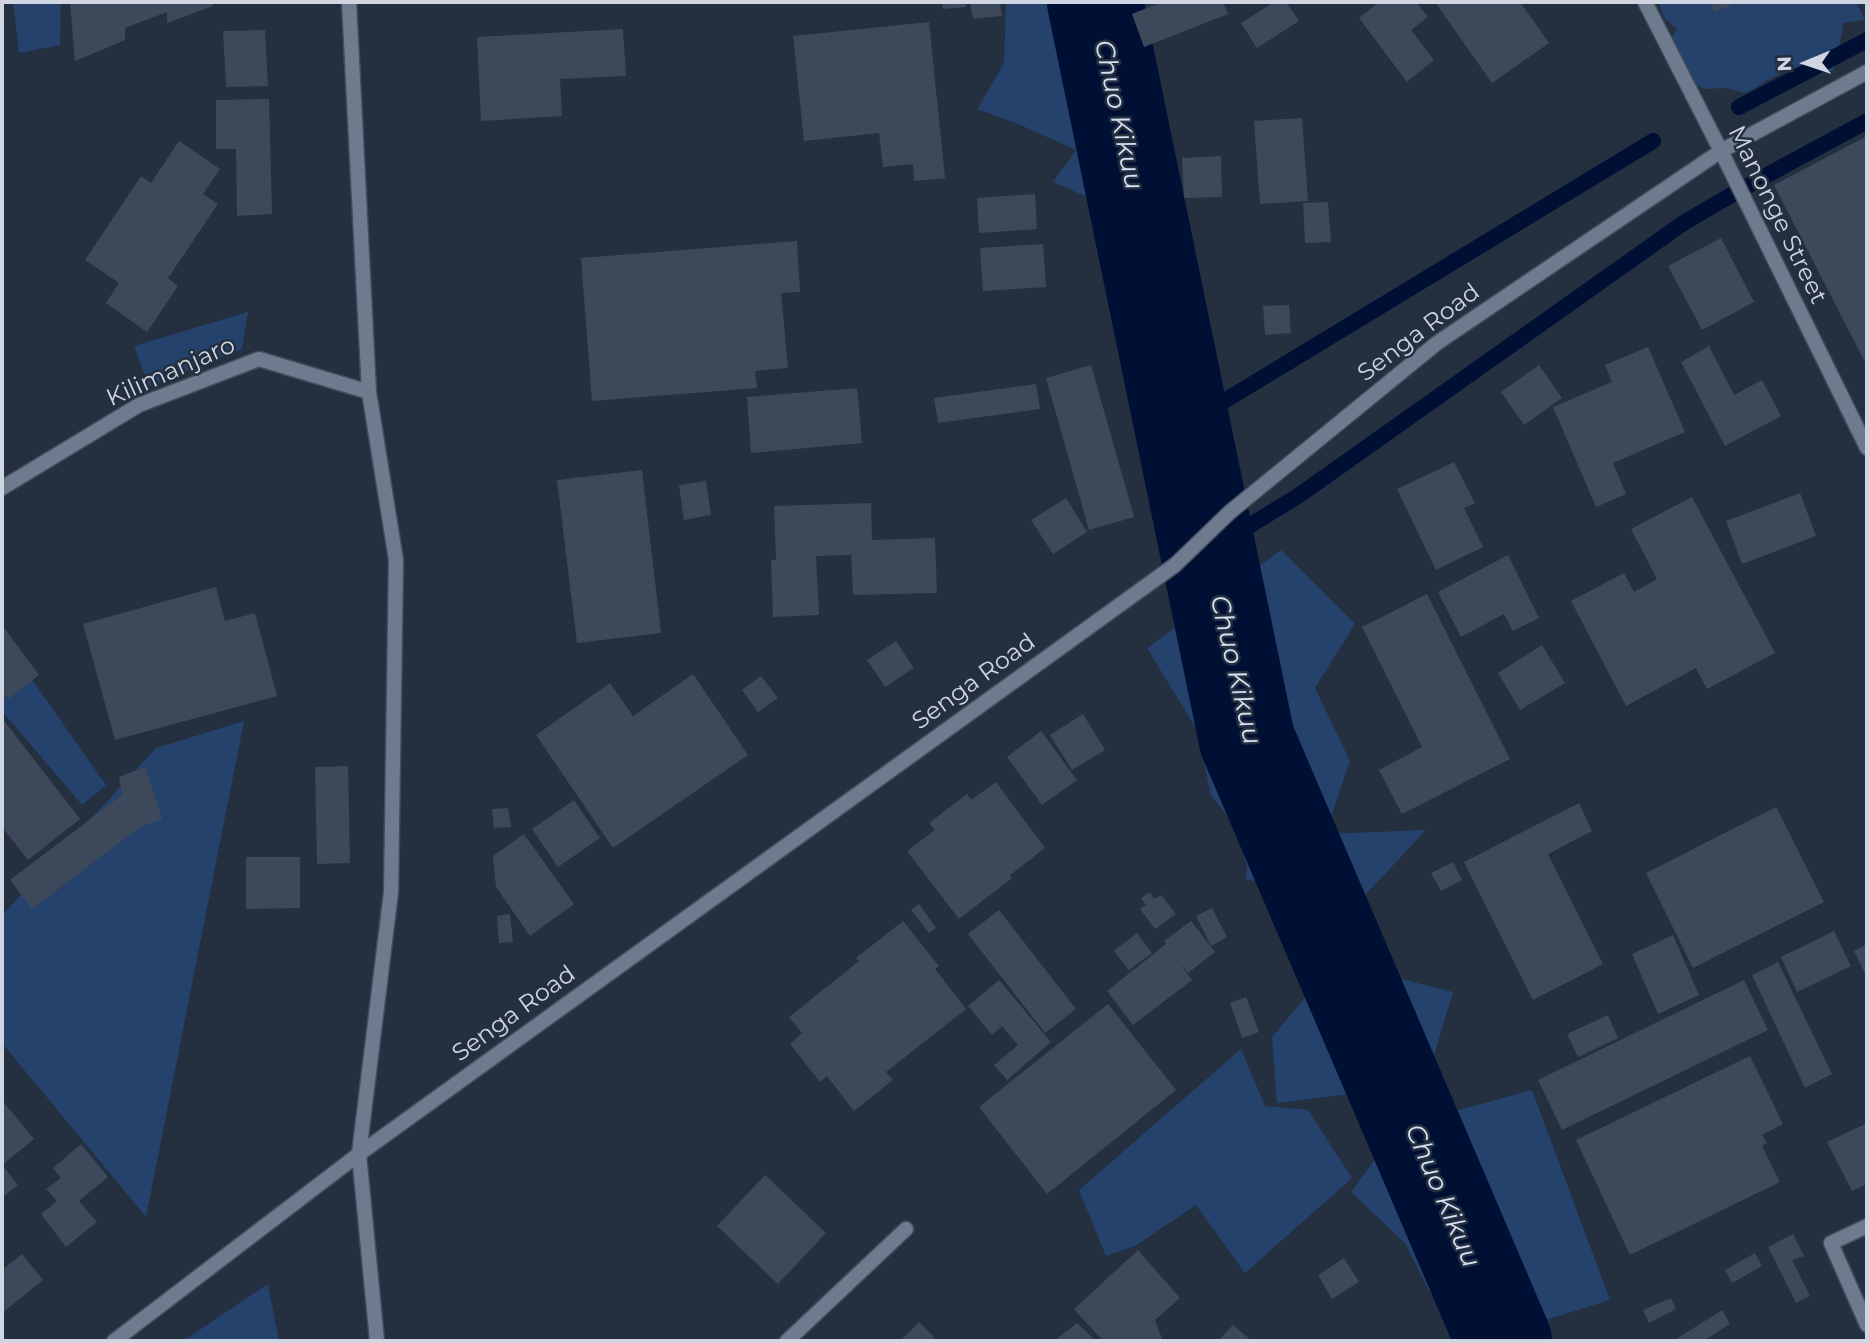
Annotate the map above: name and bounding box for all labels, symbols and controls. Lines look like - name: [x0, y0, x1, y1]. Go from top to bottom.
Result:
- north arrow: [1771, 28, 1841, 98]
- water label: Chuo Kikuu: [1087, 37, 1149, 193]
- text: N: [1773, 56, 1796, 72]
- street label: Manonge Street: [1721, 121, 1833, 309]
- street label: Senga Road: [1352, 278, 1486, 388]
- street label: Kilimanjaro: [102, 331, 240, 413]
- water label: Chuo Kikuu: [1203, 592, 1267, 748]
- street label: Senga Road: [907, 628, 1041, 736]
- street label: Senga Road: [447, 960, 581, 1068]
- water label: Chuo Kikuu: [1398, 1120, 1486, 1272]

